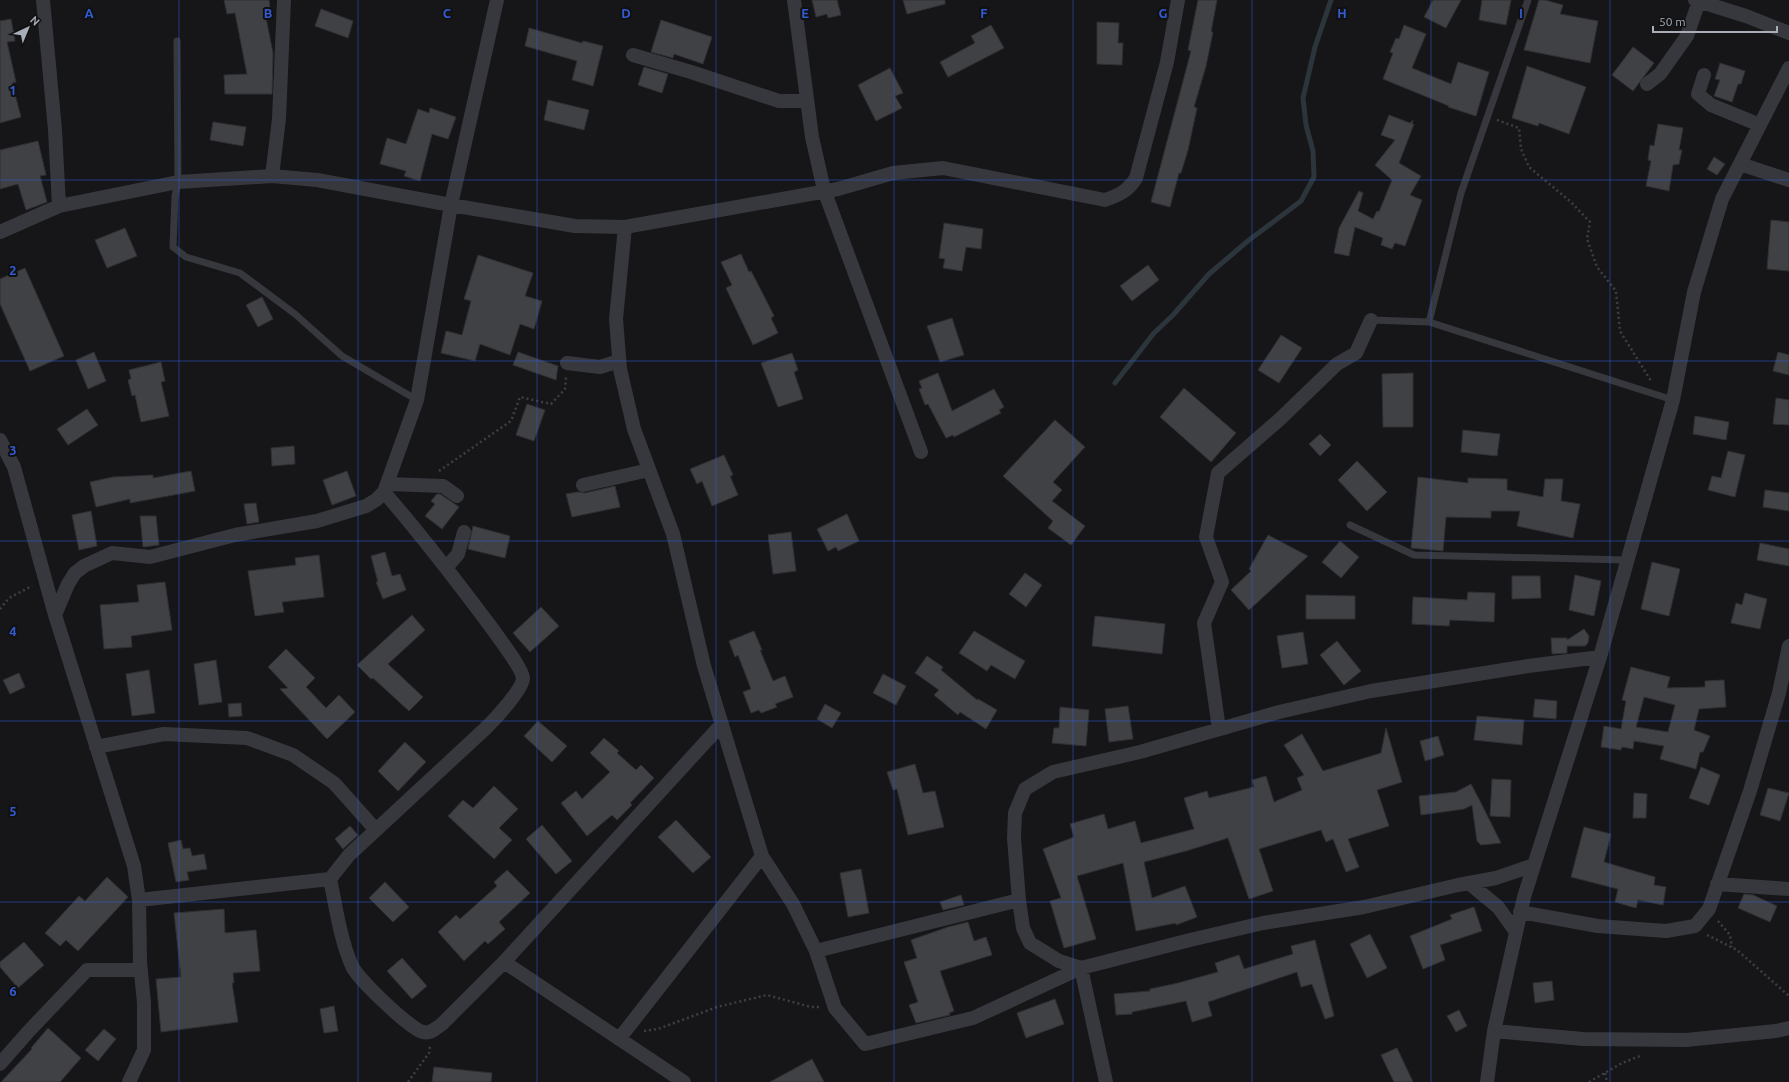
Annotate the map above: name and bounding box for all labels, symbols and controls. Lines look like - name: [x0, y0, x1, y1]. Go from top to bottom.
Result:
- text: A: [84, 6, 94, 20]
- text: B: [264, 6, 273, 20]
- text: C: [443, 6, 452, 20]
- text: D: [621, 6, 631, 20]
- text: E: [801, 6, 809, 20]
- text: F: [980, 6, 988, 20]
- text: G: [1159, 6, 1168, 20]
- text: H: [1337, 6, 1347, 20]
- text: I: [1519, 6, 1523, 20]
- north arrow: [8, 8, 48, 48]
- scale bar: [1653, 8, 1777, 34]
- text: N: [28, 14, 42, 28]
- text: 50 m: [1659, 15, 1686, 28]
- text: 1: [9, 83, 17, 97]
- text: 2: [9, 263, 17, 277]
- text: 3: [9, 443, 17, 457]
- text: 4: [9, 624, 17, 638]
- text: 5: [9, 804, 17, 818]
- text: 6: [9, 984, 17, 998]

